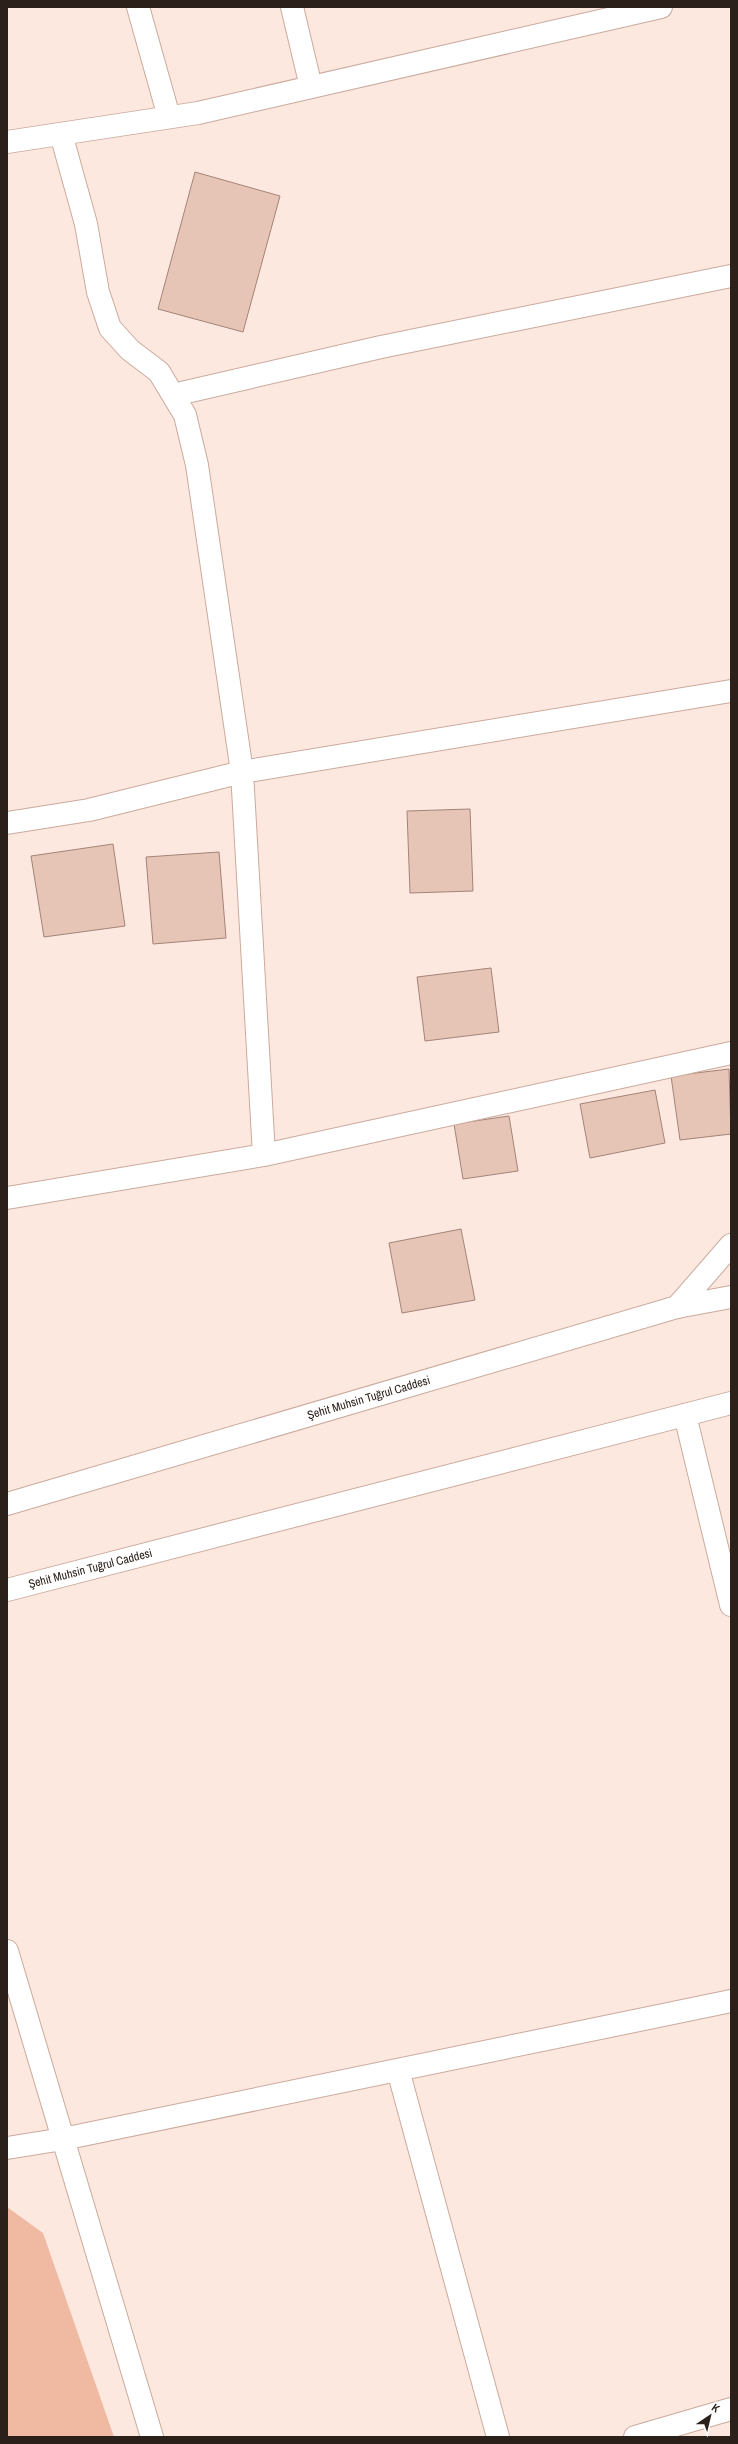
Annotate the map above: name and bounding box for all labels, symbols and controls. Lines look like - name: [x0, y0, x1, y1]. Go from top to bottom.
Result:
- street label: Şehit Muhsin Tuğrul Caddesi: [305, 1372, 432, 1423]
- street label: Şehit Muhsin Tuğrul Caddesi: [27, 1545, 154, 1592]
- north arrow: [690, 2396, 730, 2436]
- text: K: [709, 2400, 723, 2416]

